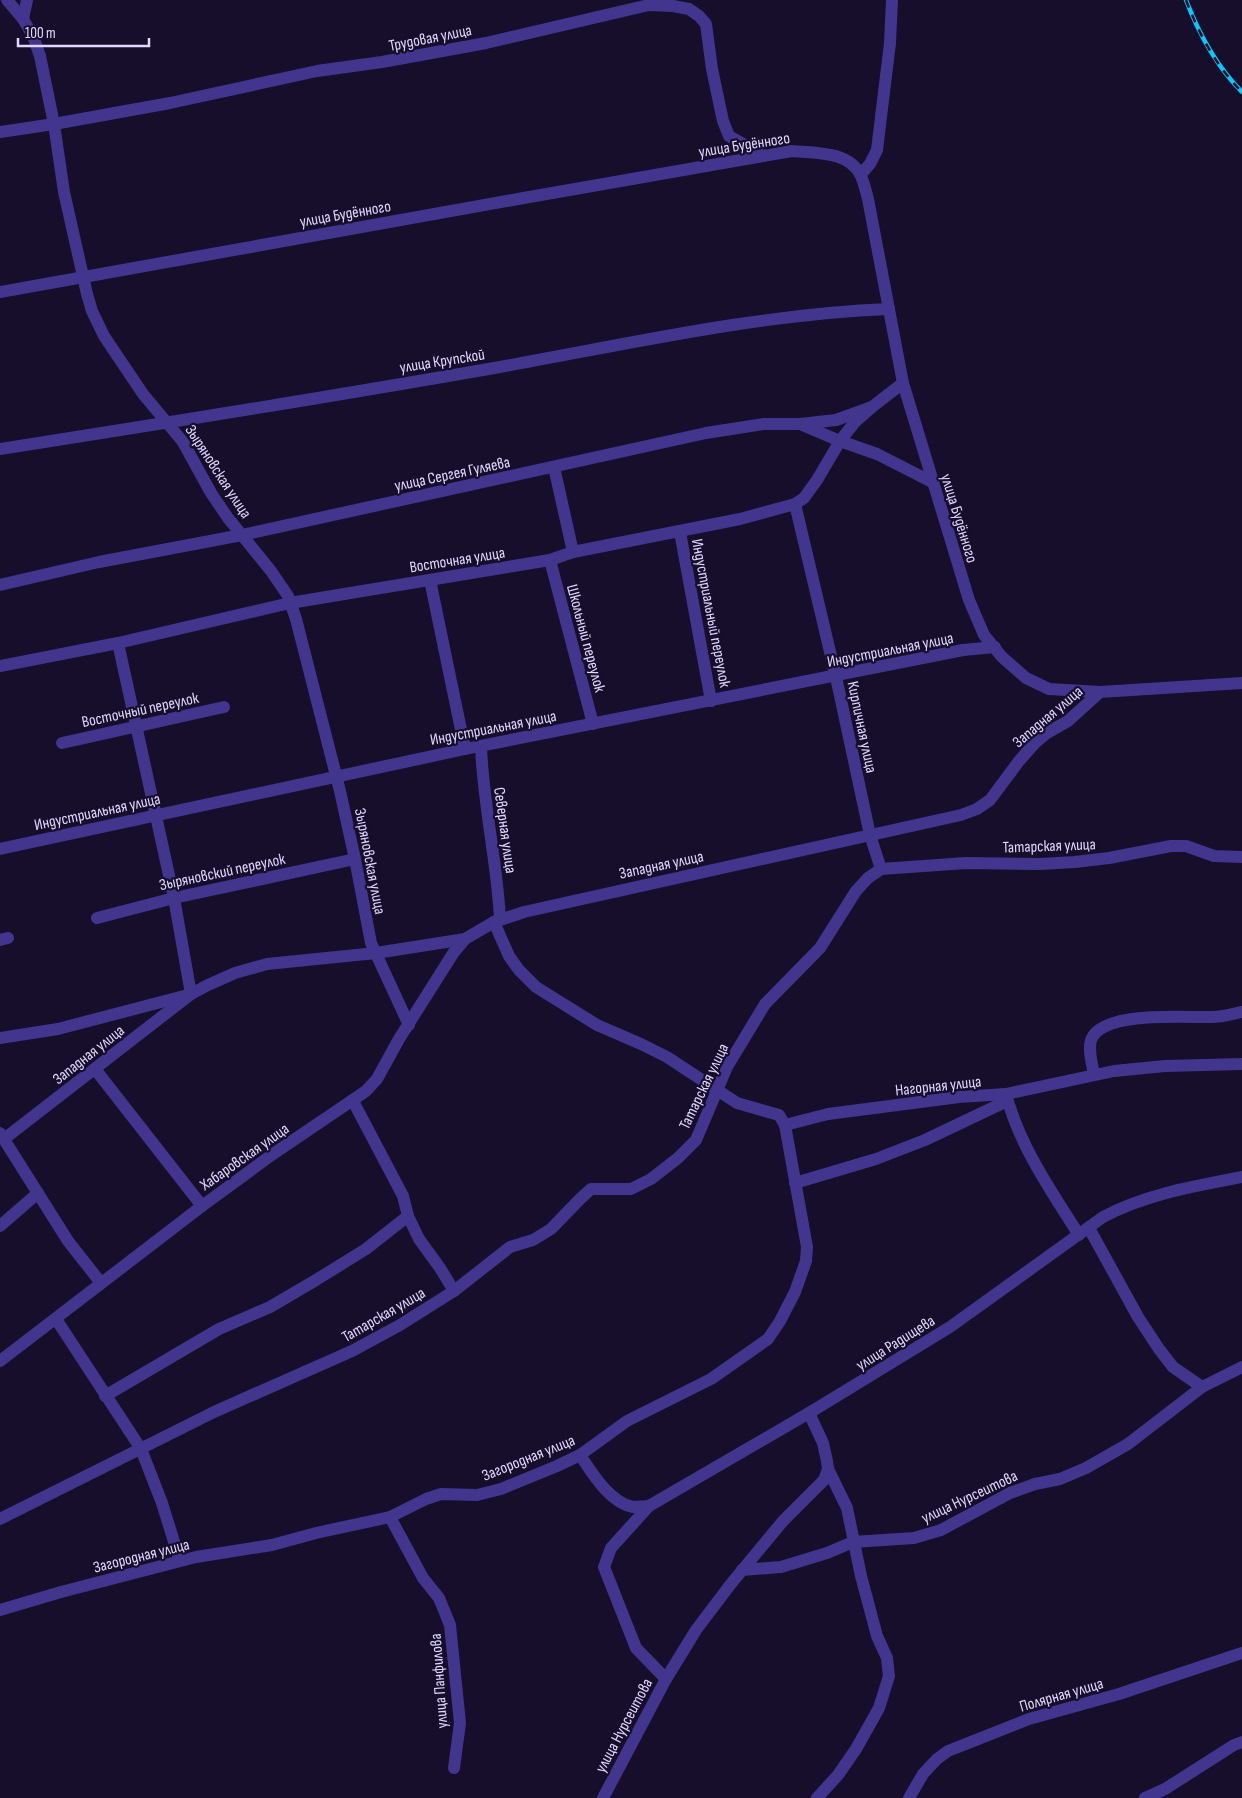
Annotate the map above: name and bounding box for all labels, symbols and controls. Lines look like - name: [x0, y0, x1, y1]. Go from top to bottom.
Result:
- scale bar: [18, 15, 149, 47]
- street label: Трудовая улица: [387, 21, 473, 56]
- text: 100 m: [25, 24, 56, 43]
- street label: улица Будённого: [697, 129, 791, 162]
- street label: улица Будённого: [298, 197, 392, 232]
- street label: улица Крупской: [398, 345, 486, 378]
- street label: Зыряновская улица: [180, 422, 255, 522]
- street label: улица Сергея Гуляева: [393, 453, 512, 496]
- street label: улица Будённого: [936, 472, 981, 565]
- street label: Индустриальный переулок: [687, 537, 734, 690]
- street label: Восточная улица: [408, 544, 506, 577]
- street label: Школьный переулок: [562, 582, 609, 695]
- street label: Индустриальная улица: [826, 629, 955, 672]
- street label: Кирпичная улица: [843, 680, 881, 775]
- street label: Западная улица: [1009, 682, 1087, 752]
- street label: Восточный переулок: [80, 689, 201, 732]
- street label: Индустриальная улица: [429, 707, 558, 750]
- street label: Северная улица: [489, 786, 520, 874]
- street label: Индустриальная улица: [33, 790, 162, 835]
- street label: Зыряновская улица: [350, 807, 389, 916]
- street label: Татарская улица: [1002, 835, 1096, 858]
- street label: Западная улица: [617, 847, 705, 884]
- street label: Зыряновский переулок: [158, 850, 288, 895]
- street label: Западная улица: [49, 1021, 129, 1089]
- street label: Татарская улица: [675, 1041, 733, 1133]
- street label: Нагорная улица: [894, 1073, 982, 1100]
- street label: Хабаровская улица: [196, 1120, 293, 1195]
- street label: Татарская улица: [339, 1284, 429, 1347]
- street label: улица Радищева: [853, 1312, 939, 1375]
- street label: Загородная улица: [479, 1431, 578, 1486]
- street label: улица Нурсеитова: [919, 1467, 1021, 1528]
- street label: Загородная улица: [91, 1535, 191, 1578]
- street label: улица Панфилова: [427, 1633, 452, 1729]
- street label: Полярная улица: [1017, 1674, 1105, 1716]
- street label: улица Нурсеитова: [592, 1675, 657, 1776]

